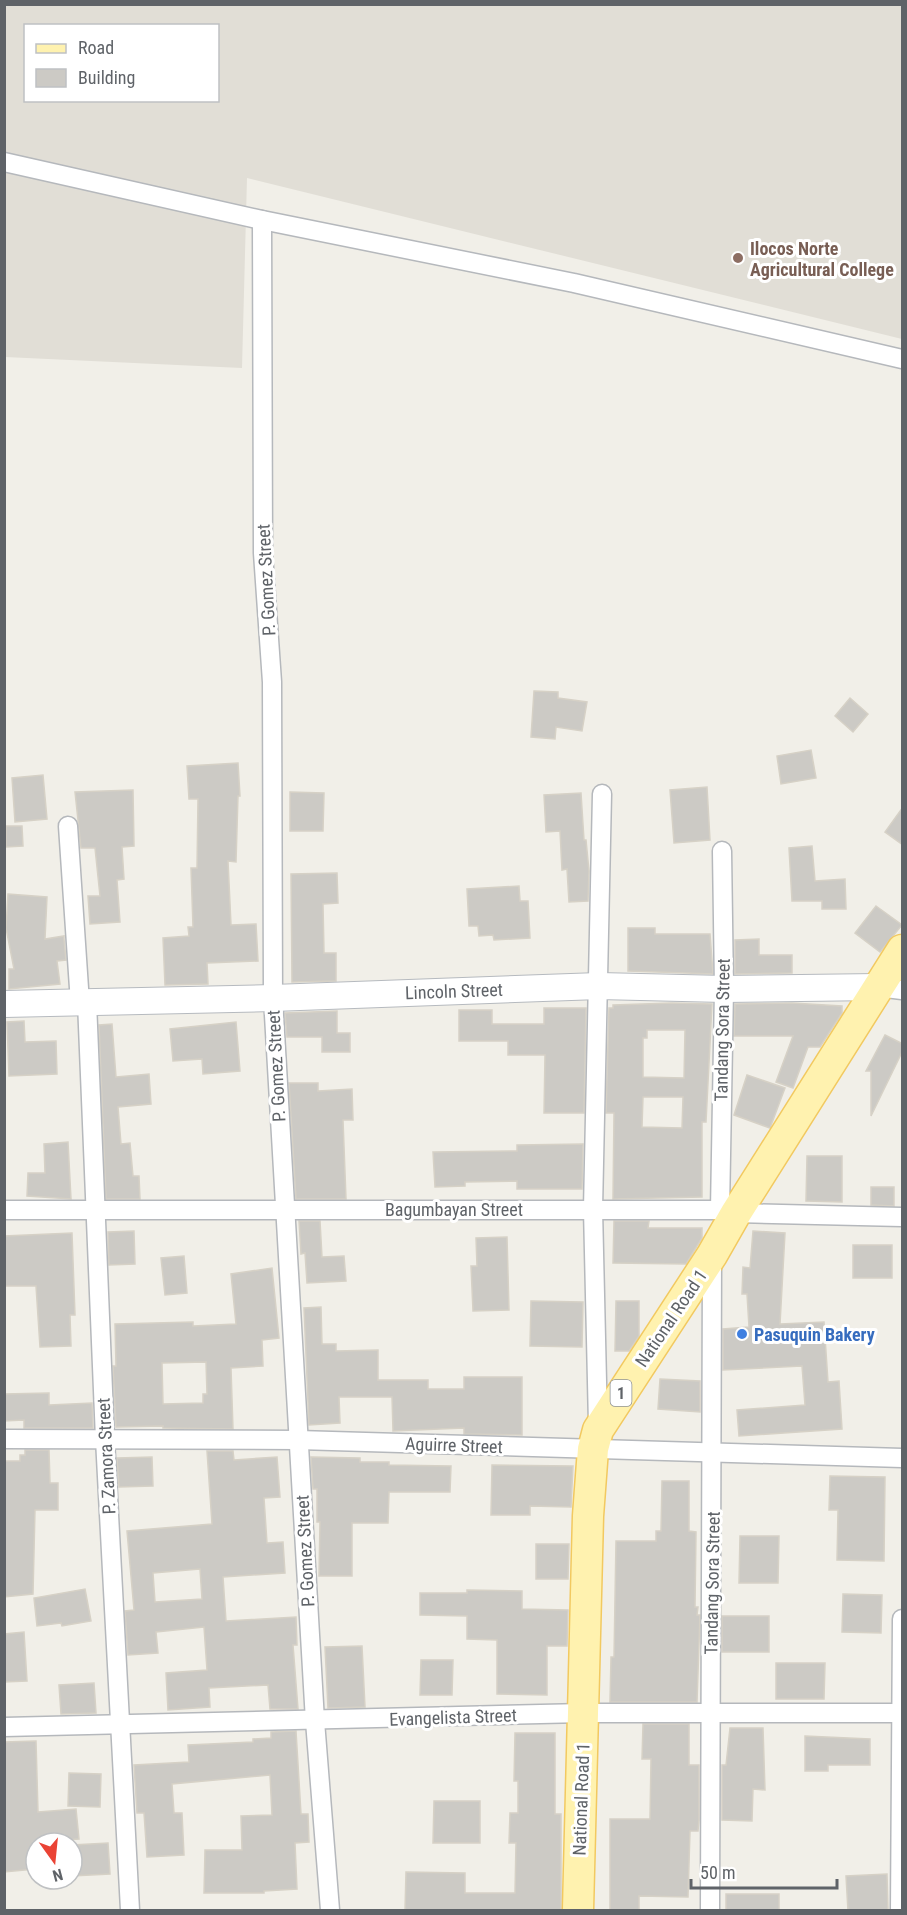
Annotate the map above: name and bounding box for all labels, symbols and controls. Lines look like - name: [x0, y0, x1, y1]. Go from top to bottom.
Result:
- legend: [24, 24, 219, 102]
- text: Road: [78, 37, 114, 58]
- text: Building: [78, 67, 135, 88]
- place label: Ilocos Norte Agricultural College: [750, 238, 894, 280]
- marker: Ilocos Norte Agricultural College: [731, 251, 745, 265]
- street label: P. Gomez Street: [253, 524, 279, 636]
- street label: Tandang Sora Street: [710, 958, 734, 1102]
- street label: Lincoln Street: [405, 979, 503, 1003]
- street label: P. Gomez Street: [263, 1010, 289, 1122]
- street label: Bagumbayan Street: [385, 1199, 523, 1220]
- street label: National Road 1: [631, 1265, 711, 1371]
- place label: Pasuquin Bakery: [754, 1324, 875, 1345]
- marker: Pasuquin Bakery: [735, 1327, 749, 1341]
- road number: 1: [610, 1380, 632, 1406]
- street label: P. Zamora Street: [92, 1397, 120, 1515]
- street label: Aguirre Street: [405, 1433, 503, 1457]
- street label: P. Gomez Street: [292, 1495, 318, 1607]
- street label: Tandang Sora Street: [700, 1511, 724, 1655]
- street label: Evangelista Street: [389, 1704, 517, 1730]
- street label: National Road 1: [569, 1742, 593, 1856]
- north arrow: [24, 1831, 84, 1891]
- scale bar: [691, 1852, 836, 1890]
- text: 50 m: [700, 1862, 735, 1883]
- text: N: [51, 1865, 65, 1885]

